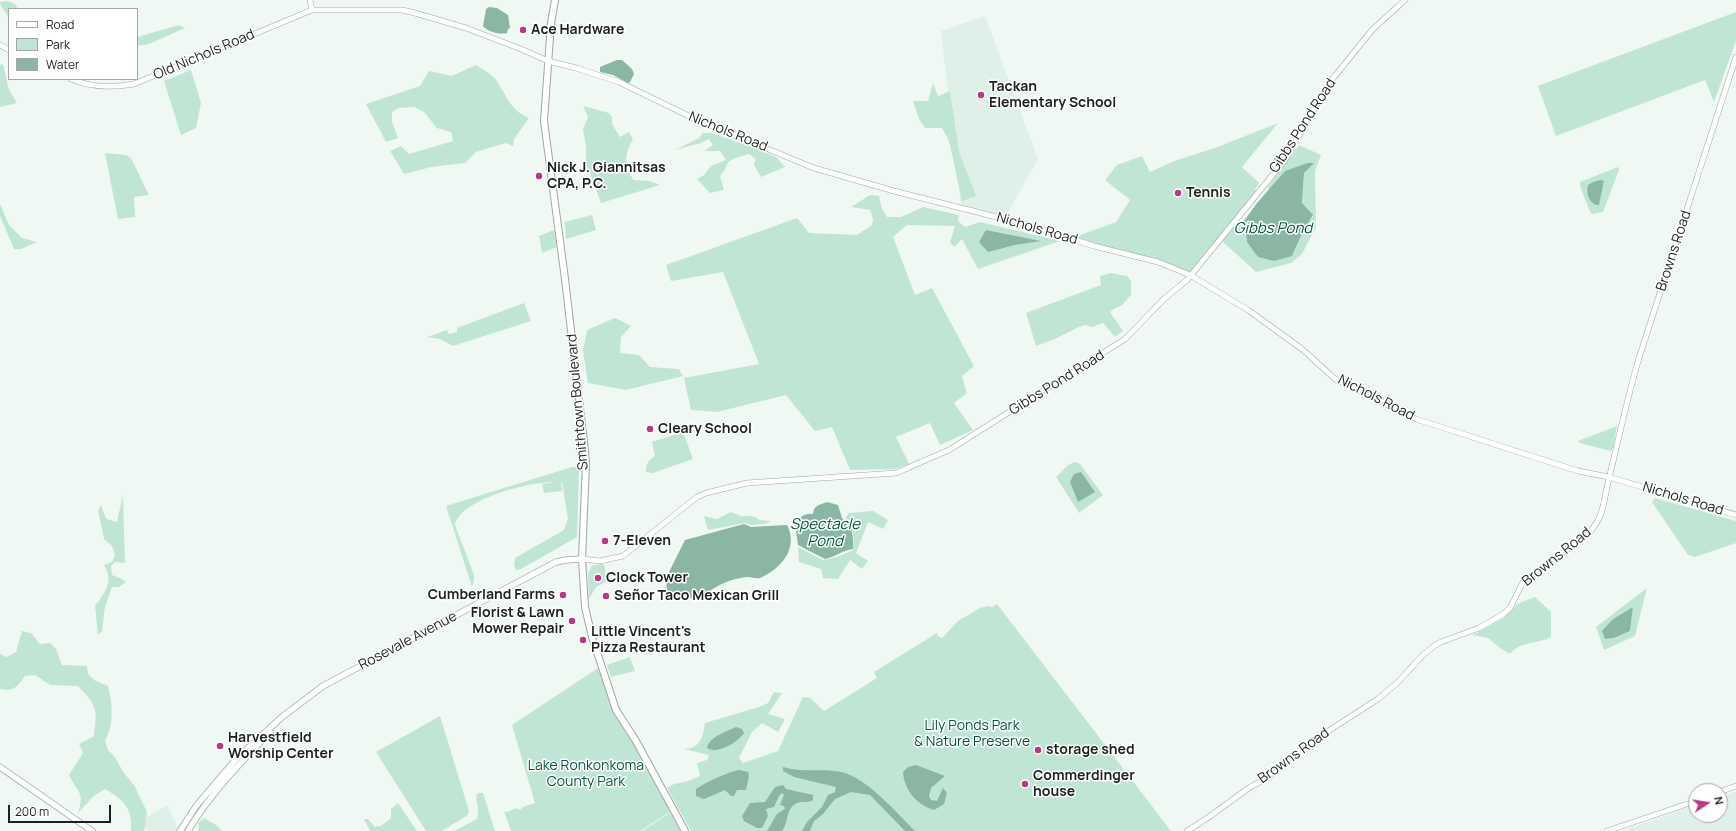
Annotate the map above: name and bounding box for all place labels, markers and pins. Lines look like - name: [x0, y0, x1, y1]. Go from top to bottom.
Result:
- place label: Ace Hardware: [531, 22, 624, 38]
- marker: Ace Hardware: [518, 25, 528, 35]
- place label: Tackan Elementary School: [989, 79, 1116, 112]
- marker: Tackan Elementary School: [976, 90, 986, 100]
- place label: Nick J. Giannitsas CPA, P.C.: [547, 160, 666, 192]
- marker: Nick J. Giannitsas CPA, P.C.: [534, 171, 544, 181]
- place label: Tennis: [1186, 185, 1231, 201]
- marker: Tennis: [1173, 188, 1183, 198]
- place label: Cleary School: [658, 421, 752, 437]
- marker: Cleary School: [645, 424, 655, 434]
- place label: 7-Eleven: [613, 533, 671, 549]
- marker: 7-Eleven: [600, 536, 610, 546]
- place label: Clock Tower: [606, 570, 688, 586]
- marker: Clock Tower: [593, 573, 603, 583]
- place label: Cumberland Farms: [428, 587, 555, 603]
- place label: Señor Taco Mexican Grill: [614, 588, 779, 604]
- marker: Cumberland Farms: [558, 590, 568, 600]
- marker: Señor Taco Mexican Grill: [601, 591, 611, 601]
- place label: Florist & Lawn Mower Repair: [471, 605, 564, 638]
- marker: Florist & Lawn Mower Repair: [567, 616, 577, 626]
- place label: Little Vincent's Pizza Restaurant: [591, 624, 706, 656]
- marker: Little Vincent's Pizza Restaurant: [578, 635, 588, 645]
- place label: Harvestfield Worship Center: [228, 730, 333, 762]
- marker: Harvestfield Worship Center: [215, 741, 225, 751]
- place label: storage shed: [1046, 742, 1135, 758]
- marker: storage shed: [1033, 745, 1043, 755]
- place label: Commerdinger house: [1033, 768, 1135, 800]
- marker: Commerdinger house: [1020, 779, 1030, 789]

